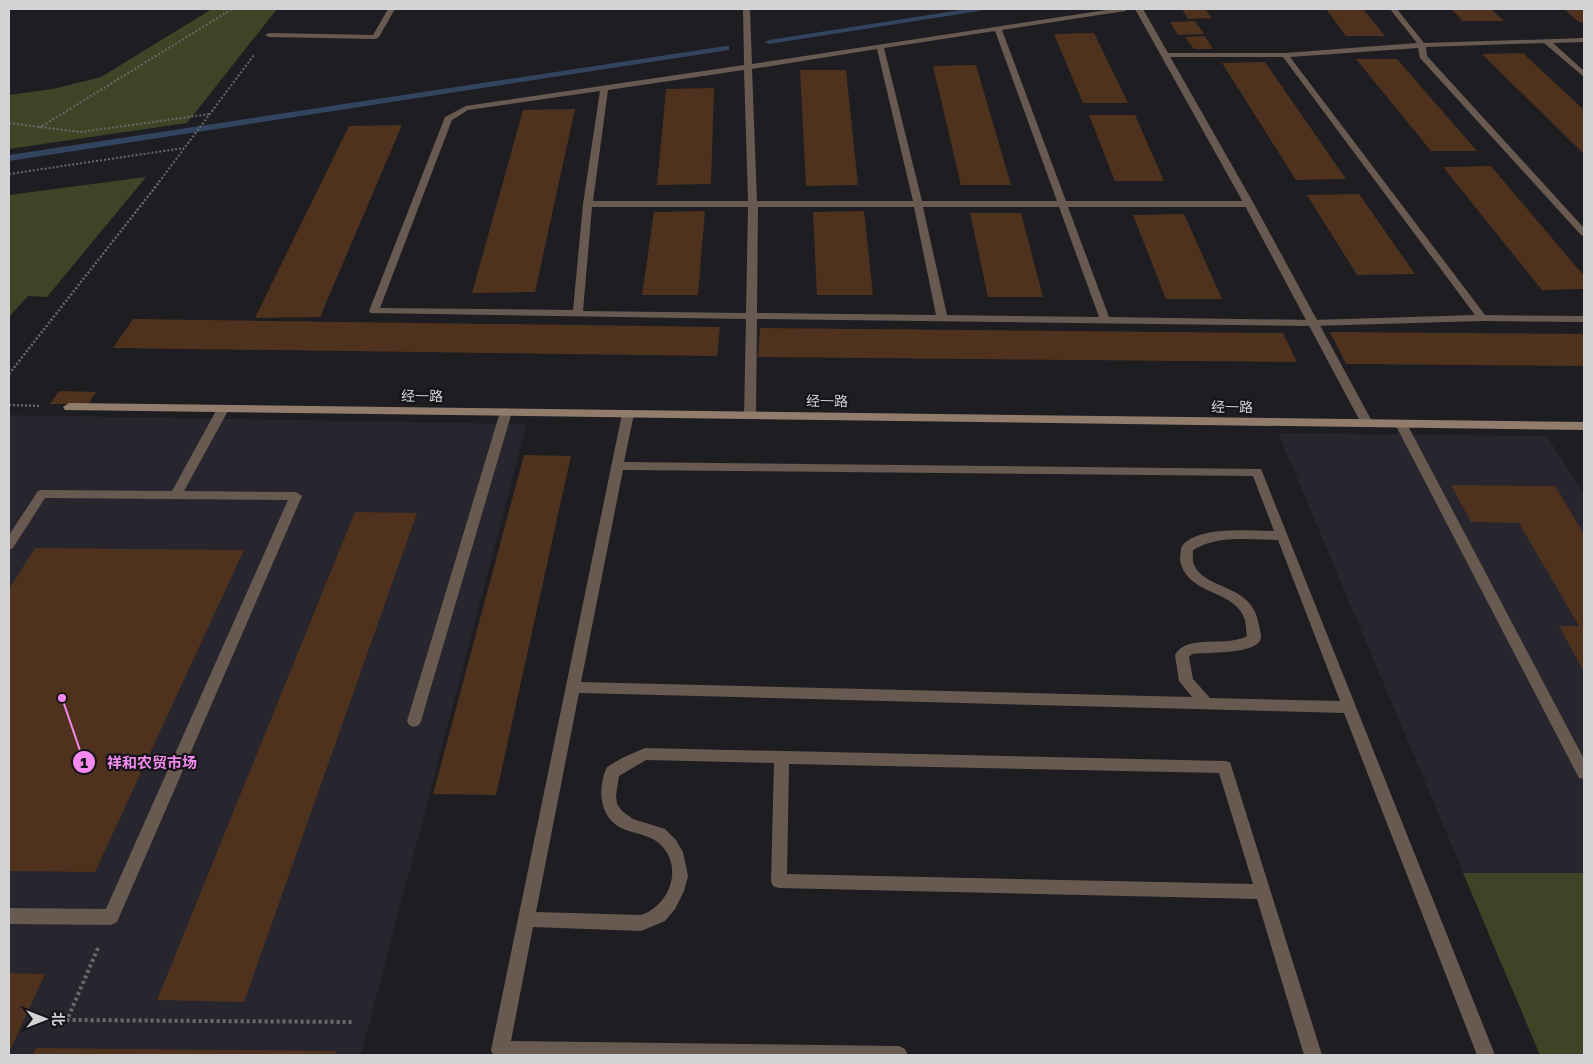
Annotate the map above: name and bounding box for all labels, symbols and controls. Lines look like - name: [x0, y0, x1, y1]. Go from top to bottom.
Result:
- street label: 经一路: [401, 387, 443, 404]
- street label: 经一路: [806, 392, 848, 409]
- street label: 经一路: [1211, 398, 1253, 415]
- callout: 祥和农贸市场: [72, 747, 207, 777]
- text: 1: [80, 753, 88, 771]
- text: 祥和农贸市场: [107, 753, 197, 771]
- north arrow: [20, 994, 70, 1044]
- text: 北: [50, 1012, 67, 1026]

